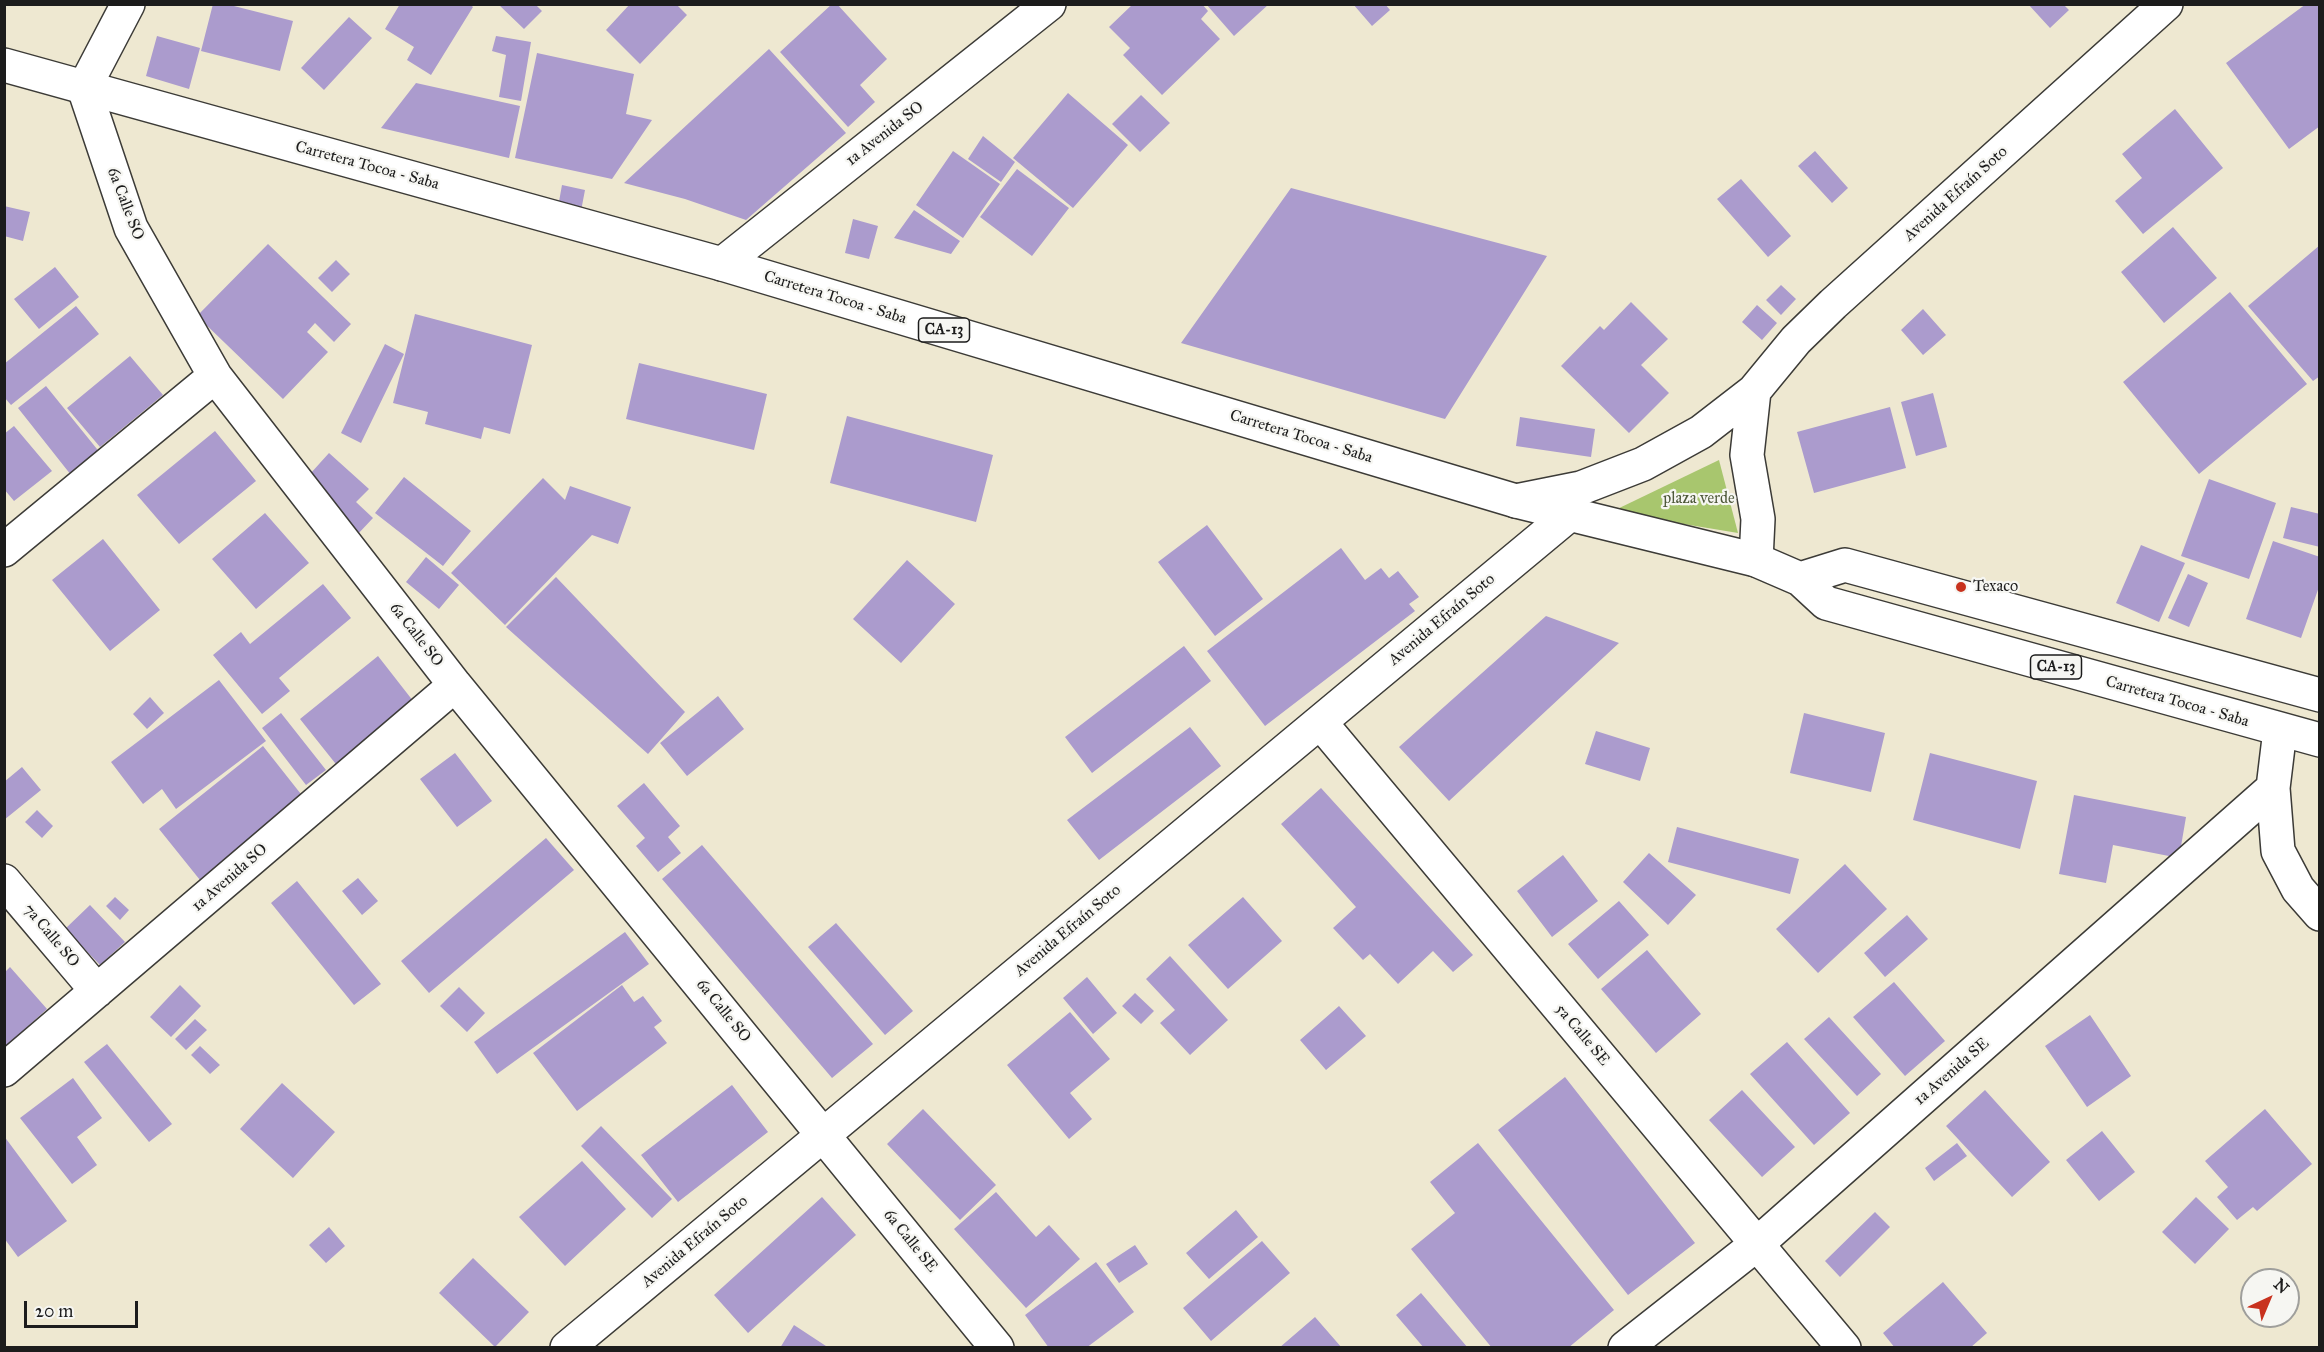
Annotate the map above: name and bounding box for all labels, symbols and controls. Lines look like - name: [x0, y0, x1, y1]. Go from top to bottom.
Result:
- street label: 1a Avenida SO: [842, 98, 928, 170]
- street label: Carretera Tocoa - Saba: [293, 138, 441, 194]
- street label: Avenida Efraín Soto: [1900, 142, 2012, 246]
- street label: 6a Calle SO: [102, 165, 148, 243]
- street label: Carretera Tocoa - Saba: [761, 267, 909, 329]
- road number: CA-13: [918, 318, 970, 342]
- street label: Carretera Tocoa - Saba: [1227, 406, 1375, 468]
- park label: plaza verde: [1663, 489, 1735, 509]
- street label: Avenida Efraín Soto: [1385, 570, 1499, 670]
- place label: Texaco: [1973, 577, 2018, 597]
- marker: Texaco: [1954, 580, 1968, 594]
- street label: 6a Calle SO: [385, 599, 447, 671]
- road number: CA-13: [2030, 655, 2082, 679]
- street label: Carretera Tocoa - Saba: [2103, 672, 2251, 732]
- street label: 1a Avenida SO: [188, 840, 272, 916]
- street label: Avenida Efraín Soto: [1011, 881, 1125, 981]
- street label: 7a Calle SO: [19, 901, 83, 971]
- street label: 6a Calle SO: [692, 975, 754, 1047]
- street label: 5a Calle SE: [1551, 1000, 1613, 1070]
- street label: 1a Avenida SE: [1911, 1034, 1993, 1110]
- street label: Avenida Efraín Soto: [638, 1192, 752, 1292]
- street label: 6a Calle SE: [879, 1206, 941, 1276]
- north arrow: [2240, 1268, 2300, 1328]
- text: N: [2270, 1275, 2293, 1298]
- scale bar: [27, 1289, 141, 1327]
- text: 20 m: [35, 1300, 73, 1322]

